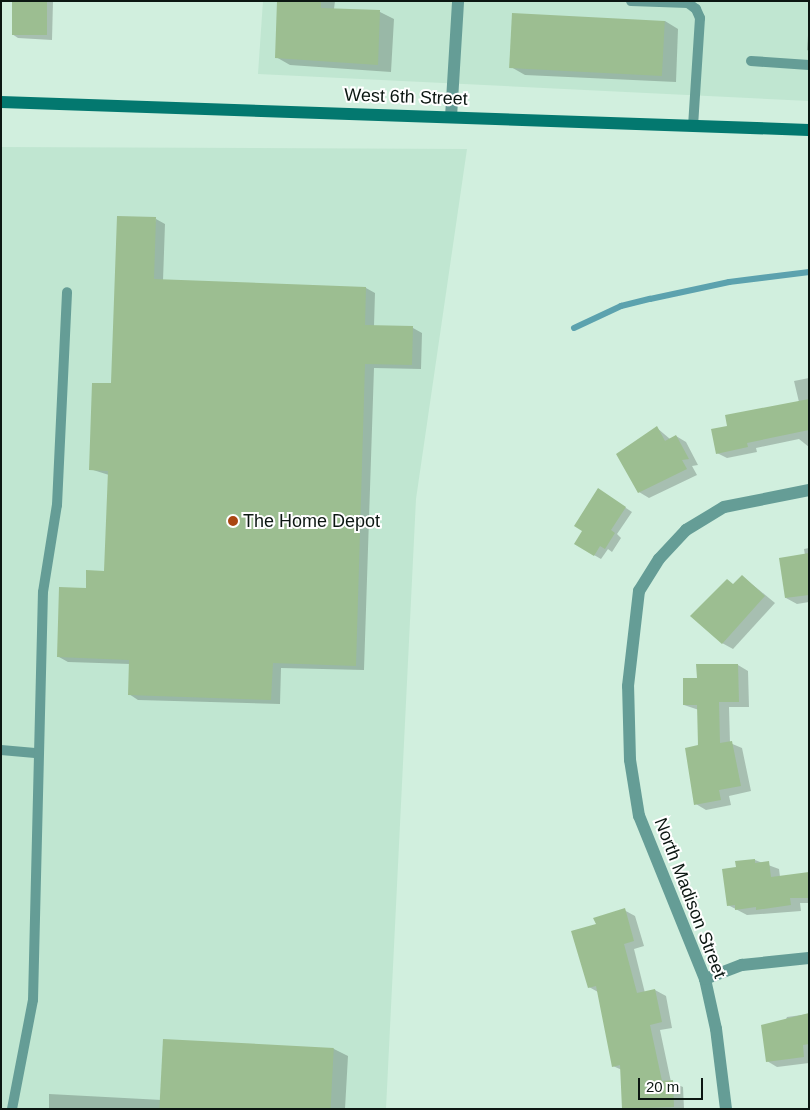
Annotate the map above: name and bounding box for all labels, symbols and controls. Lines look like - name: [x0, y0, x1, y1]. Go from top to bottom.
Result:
- street label: West 6th Street: [344, 84, 468, 110]
- place label: The Home Depot: [243, 510, 380, 532]
- marker: The Home Depot: [227, 515, 239, 527]
- street label: North Madison Street: [649, 815, 731, 981]
- scale bar: [640, 1068, 705, 1100]
- text: 20 m: [646, 1078, 679, 1095]

